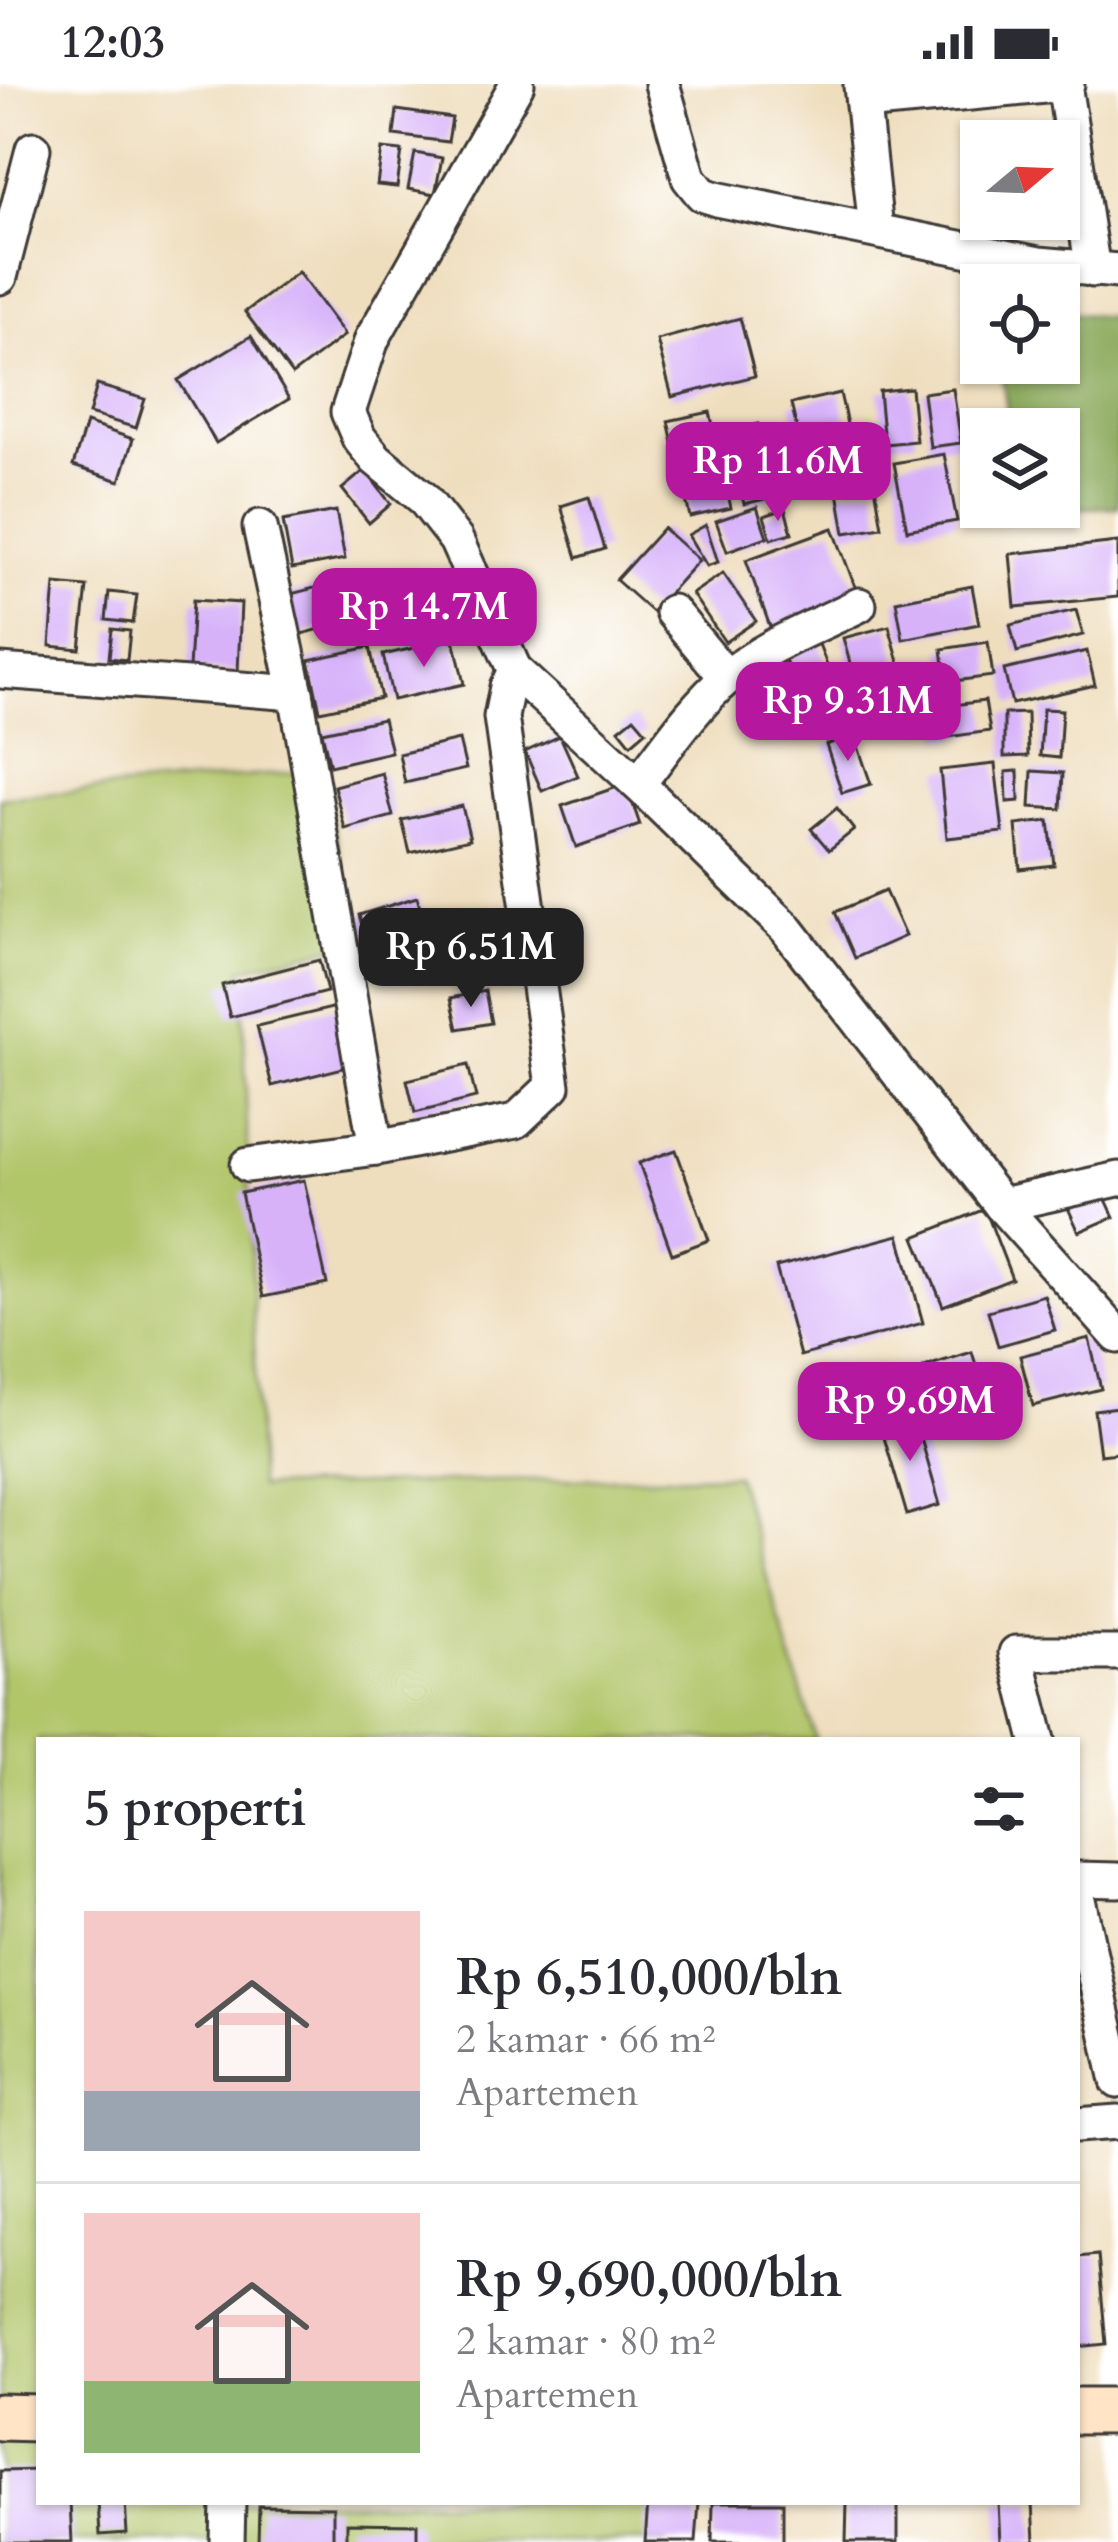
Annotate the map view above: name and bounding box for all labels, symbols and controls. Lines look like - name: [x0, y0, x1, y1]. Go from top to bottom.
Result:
- text: 12:03: [60, 12, 165, 73]
- north arrow: [960, 120, 1080, 240]
- map controls: [960, 120, 1080, 528]
- button: locate: [960, 264, 1080, 384]
- button: layers: [960, 408, 1080, 528]
- pin: Rp 11.6M: [654, 422, 902, 524]
- text: Rp 11.6M: [693, 434, 863, 487]
- pin: Rp 14.7M: [300, 568, 548, 670]
- text: Rp 14.7M: [339, 580, 509, 633]
- pin: Rp 9.31M: [724, 662, 972, 764]
- text: Rp 9.31M: [763, 674, 933, 727]
- pin: Rp 6.51M: [347, 908, 595, 1010]
- text: Rp 6.51M: [386, 920, 556, 973]
- pin: Rp 9.69M: [786, 1362, 1034, 1464]
- text: Rp 9.69M: [825, 1374, 995, 1427]
- text: 5 properti: [84, 1774, 307, 1844]
- icon: filters: [966, 1776, 1032, 1842]
- text: Rp 6,510,000/bln: [456, 1943, 842, 2013]
- icon: home: [180, 1959, 324, 2103]
- text: 2 kamar · 66 m²: [456, 2013, 716, 2066]
- text: Apartemen: [456, 2066, 638, 2119]
- text: Rp 9,690,000/bln: [456, 2245, 842, 2315]
- icon: home: [180, 2261, 324, 2405]
- text: 2 kamar · 80 m²: [456, 2315, 716, 2368]
- text: Apartemen: [456, 2368, 638, 2421]

